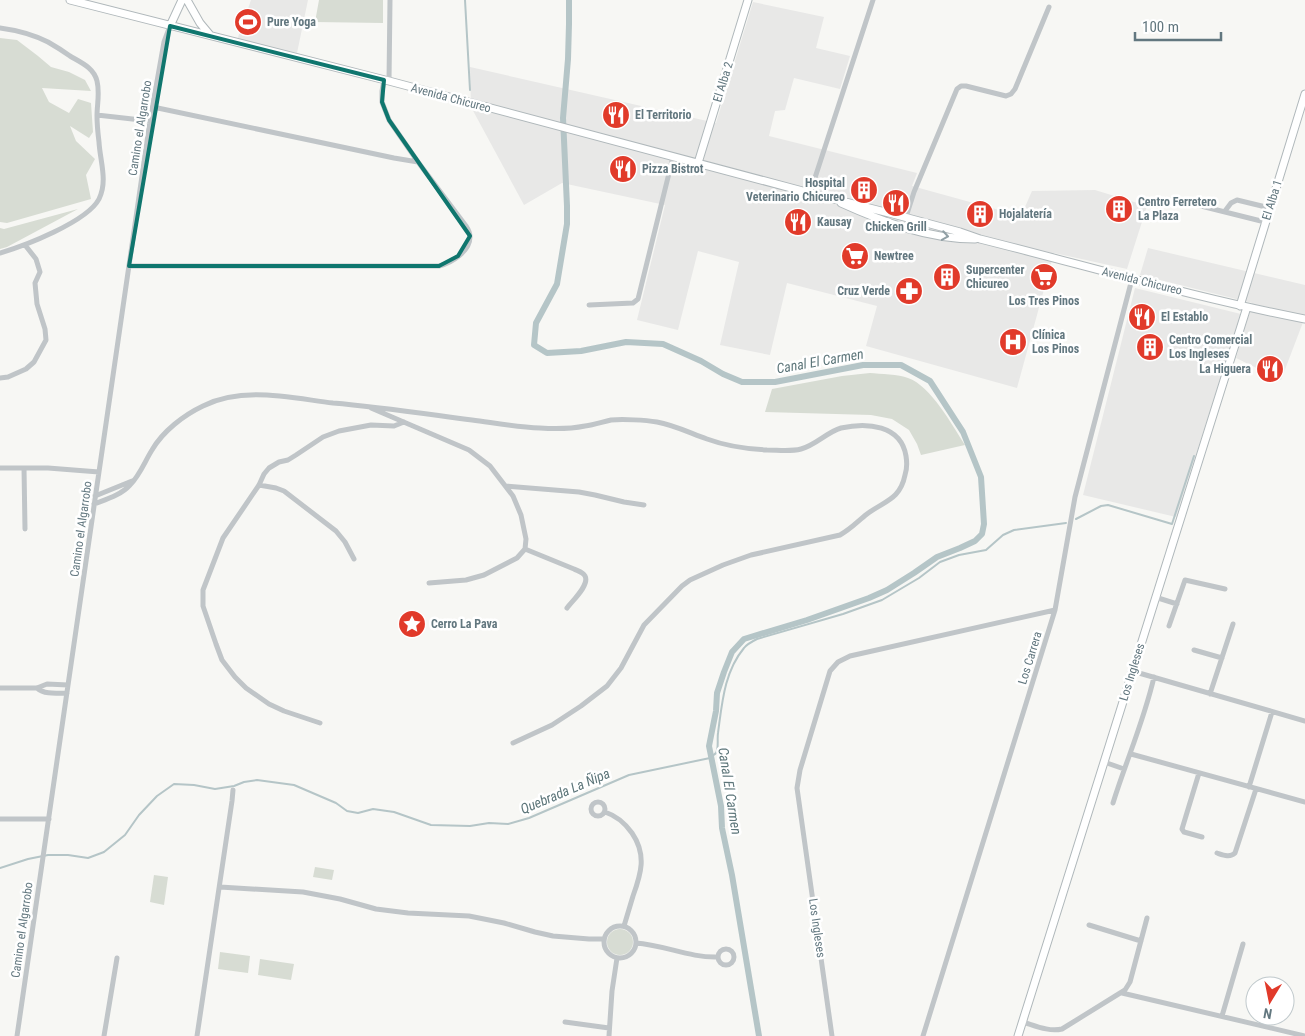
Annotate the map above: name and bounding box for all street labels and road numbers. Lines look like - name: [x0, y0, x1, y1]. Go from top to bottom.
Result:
- street label: El Alba 2: [710, 60, 736, 104]
- street label: Camino el Algarrobo: [126, 79, 154, 177]
- street label: Avenida Chicureo: [409, 81, 493, 115]
- street label: El Alba 1: [1259, 178, 1285, 222]
- street label: Avenida Chicureo: [1100, 264, 1184, 298]
- street label: Camino el Algarrobo: [67, 480, 95, 578]
- street label: Los Carrera: [1015, 630, 1045, 686]
- street label: Los Ingleses: [1117, 641, 1147, 703]
- street label: Camino el Algarrobo: [8, 881, 36, 979]
- street label: Los Ingleses: [806, 897, 828, 959]

